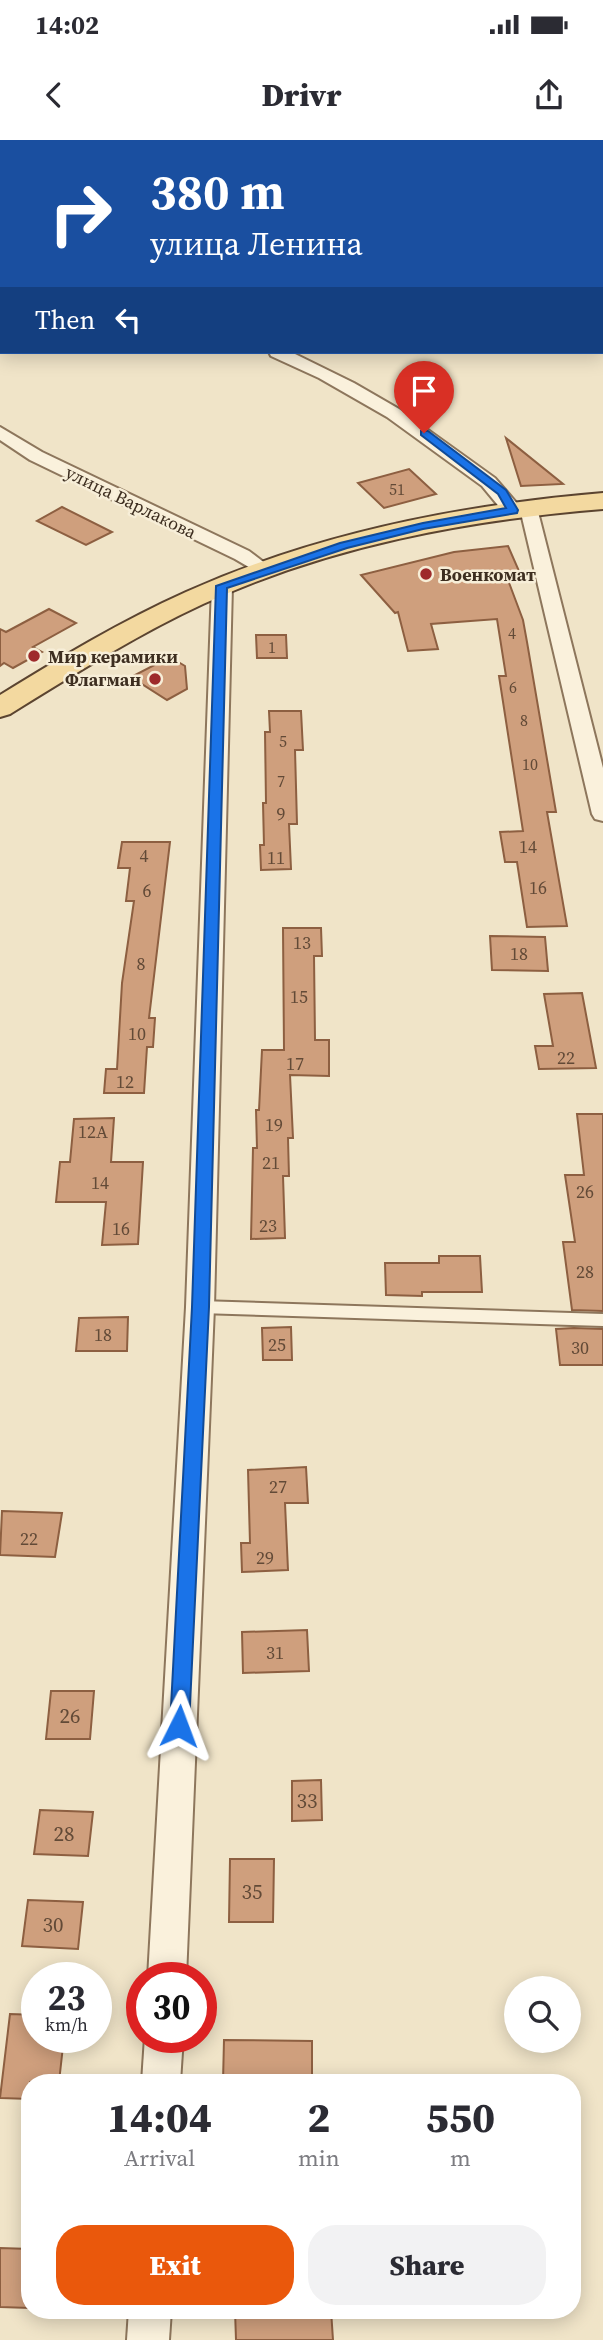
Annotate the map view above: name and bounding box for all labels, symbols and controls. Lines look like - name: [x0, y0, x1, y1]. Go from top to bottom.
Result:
- text: 14:02: [35, 7, 99, 43]
- text: Drivr: [262, 73, 341, 117]
- icon: back: [35, 76, 73, 114]
- icon: share: [530, 76, 568, 114]
- text: 380 m: [150, 158, 285, 225]
- icon: right: [35, 168, 126, 259]
- text: улица Ленина: [150, 222, 363, 266]
- icon: left: [109, 301, 147, 339]
- text: Then: [35, 302, 95, 338]
- pin: [394, 361, 454, 433]
- icon: arrive: [405, 372, 443, 410]
- street label: улица Варлакова: [61, 460, 201, 545]
- house number: 51: [389, 478, 405, 500]
- place label: Военкомат: [440, 562, 536, 587]
- marker: Военкомат: [418, 566, 434, 582]
- house number: 4: [508, 622, 516, 644]
- house number: 1: [268, 636, 276, 658]
- place label: Мир керамики: [48, 644, 178, 669]
- marker: Мир керамики: [26, 648, 42, 664]
- place label: Флагман: [65, 667, 141, 692]
- marker: Флагман: [147, 671, 163, 687]
- house number: 6: [509, 676, 517, 698]
- house number: 8: [520, 709, 528, 731]
- house number: 5: [279, 730, 287, 752]
- house number: 10: [522, 753, 538, 775]
- house number: 7: [277, 770, 285, 792]
- house number: 9: [277, 801, 286, 826]
- house number: 14: [519, 834, 537, 859]
- house number: 4: [140, 843, 149, 868]
- house number: 11: [267, 845, 285, 870]
- house number: 16: [529, 875, 547, 900]
- house number: 6: [143, 878, 152, 903]
- house number: 13: [293, 930, 311, 955]
- house number: 18: [510, 941, 528, 966]
- house number: 8: [137, 951, 146, 976]
- house number: 15: [290, 984, 308, 1009]
- house number: 10: [128, 1021, 146, 1046]
- house number: 22: [557, 1045, 575, 1070]
- house number: 17: [286, 1051, 304, 1076]
- house number: 12: [116, 1069, 134, 1094]
- house number: 19: [265, 1112, 283, 1137]
- house number: 12А: [78, 1119, 108, 1144]
- house number: 21: [262, 1150, 280, 1175]
- house number: 14: [91, 1170, 109, 1195]
- house number: 26: [576, 1179, 594, 1204]
- house number: 23: [259, 1213, 277, 1238]
- house number: 16: [112, 1216, 130, 1241]
- house number: 28: [576, 1259, 594, 1284]
- house number: 18: [94, 1322, 112, 1347]
- house number: 25: [268, 1332, 286, 1357]
- house number: 30: [571, 1335, 589, 1360]
- house number: 27: [269, 1474, 287, 1499]
- house number: 22: [20, 1526, 38, 1551]
- house number: 29: [256, 1545, 274, 1570]
- house number: 31: [266, 1640, 284, 1665]
- position arrow: [142, 1689, 216, 1763]
- house number: 26: [60, 1701, 81, 1730]
- house number: 33: [297, 1786, 318, 1815]
- house number: 28: [54, 1819, 75, 1848]
- house number: 35: [242, 1877, 263, 1906]
- house number: 30: [43, 1910, 64, 1939]
- speed limit sign: 30: [126, 1962, 217, 2053]
- text: 23: [48, 1974, 85, 2022]
- map controls: [504, 1976, 581, 2053]
- button: search: [504, 1976, 581, 2053]
- text: km/h: [45, 2012, 88, 2037]
- text: 14:04: [107, 2088, 212, 2146]
- text: 2: [307, 2088, 330, 2146]
- text: 550: [426, 2088, 495, 2146]
- text: Arrival: [124, 2142, 195, 2174]
- text: min: [298, 2142, 340, 2174]
- text: m: [450, 2142, 471, 2174]
- button: Exit: [56, 2225, 294, 2305]
- button: Share: [308, 2225, 546, 2305]

